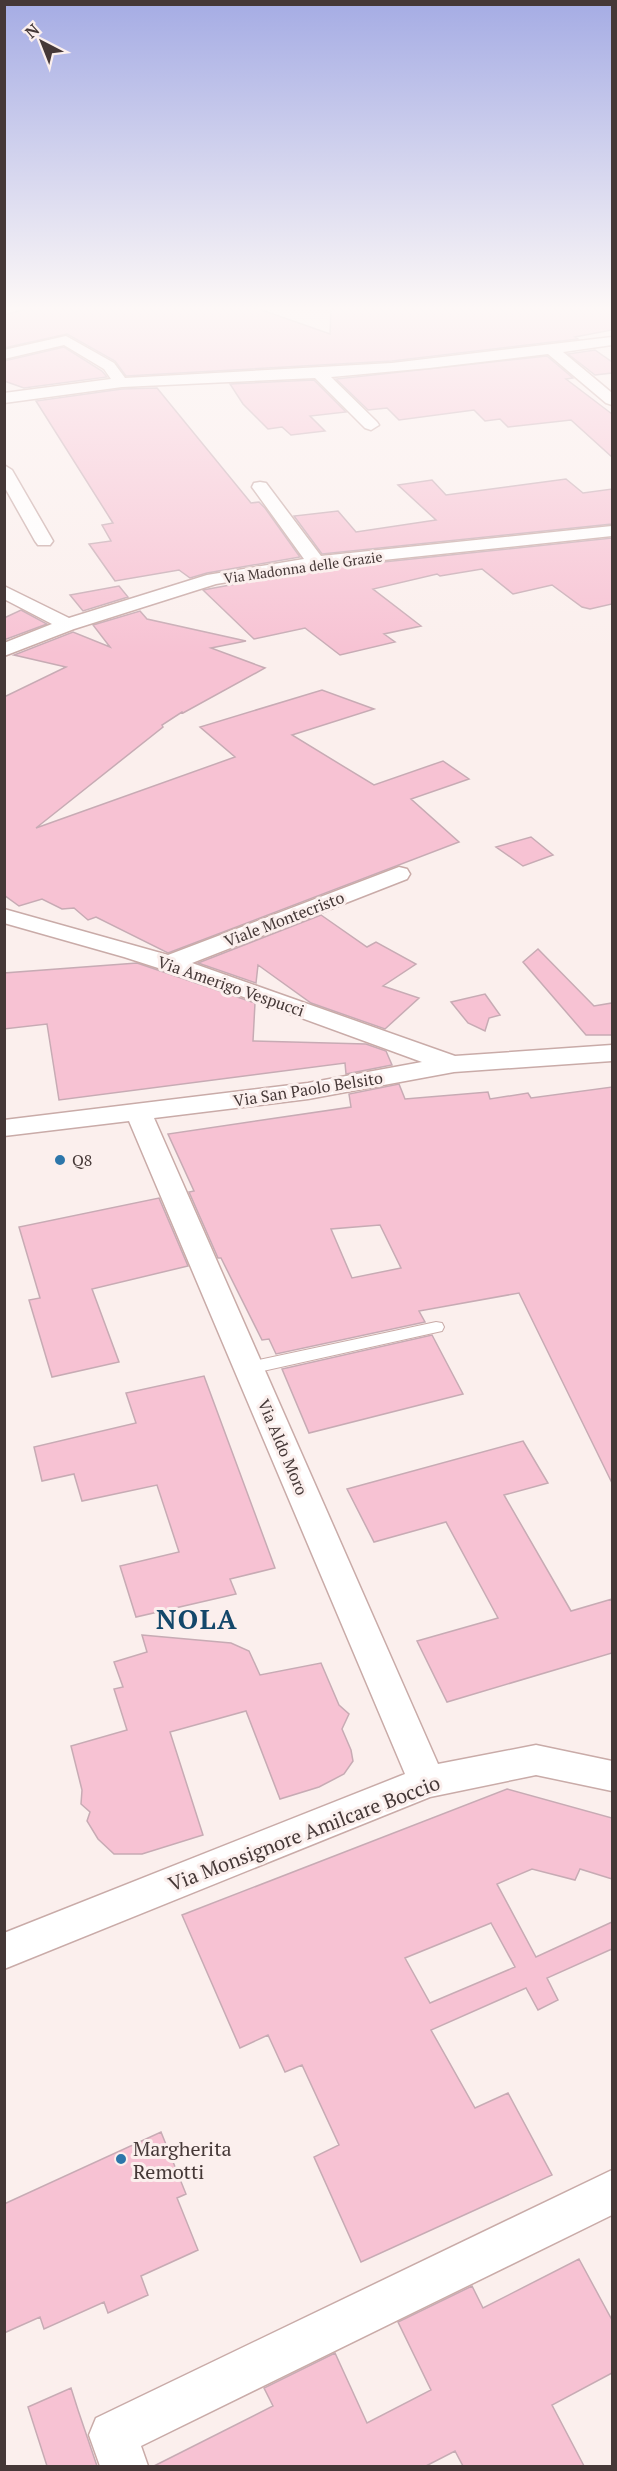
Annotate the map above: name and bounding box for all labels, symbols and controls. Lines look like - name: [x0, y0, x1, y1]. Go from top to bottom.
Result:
- north arrow: [12, 12, 72, 72]
- text: N: [20, 19, 44, 43]
- street label: Via Madonna delle Grazie: [222, 546, 384, 588]
- street label: Viale Montecristo: [221, 886, 347, 952]
- street label: Via Amerigo Vespucci: [155, 951, 308, 1022]
- street label: Via San Paolo Belsito: [232, 1066, 384, 1112]
- place label: Q8: [72, 1149, 92, 1171]
- marker: Q8: [53, 1153, 67, 1167]
- street label: Via Aldo Moro: [253, 1396, 313, 1499]
- district label: NOLA: [156, 1601, 238, 1637]
- street label: Via Monsignore Amilcare Boccio: [164, 1769, 444, 1897]
- place label: Margherita Remotti: [133, 2135, 232, 2185]
- marker: Margherita Remotti: [114, 2152, 128, 2166]

